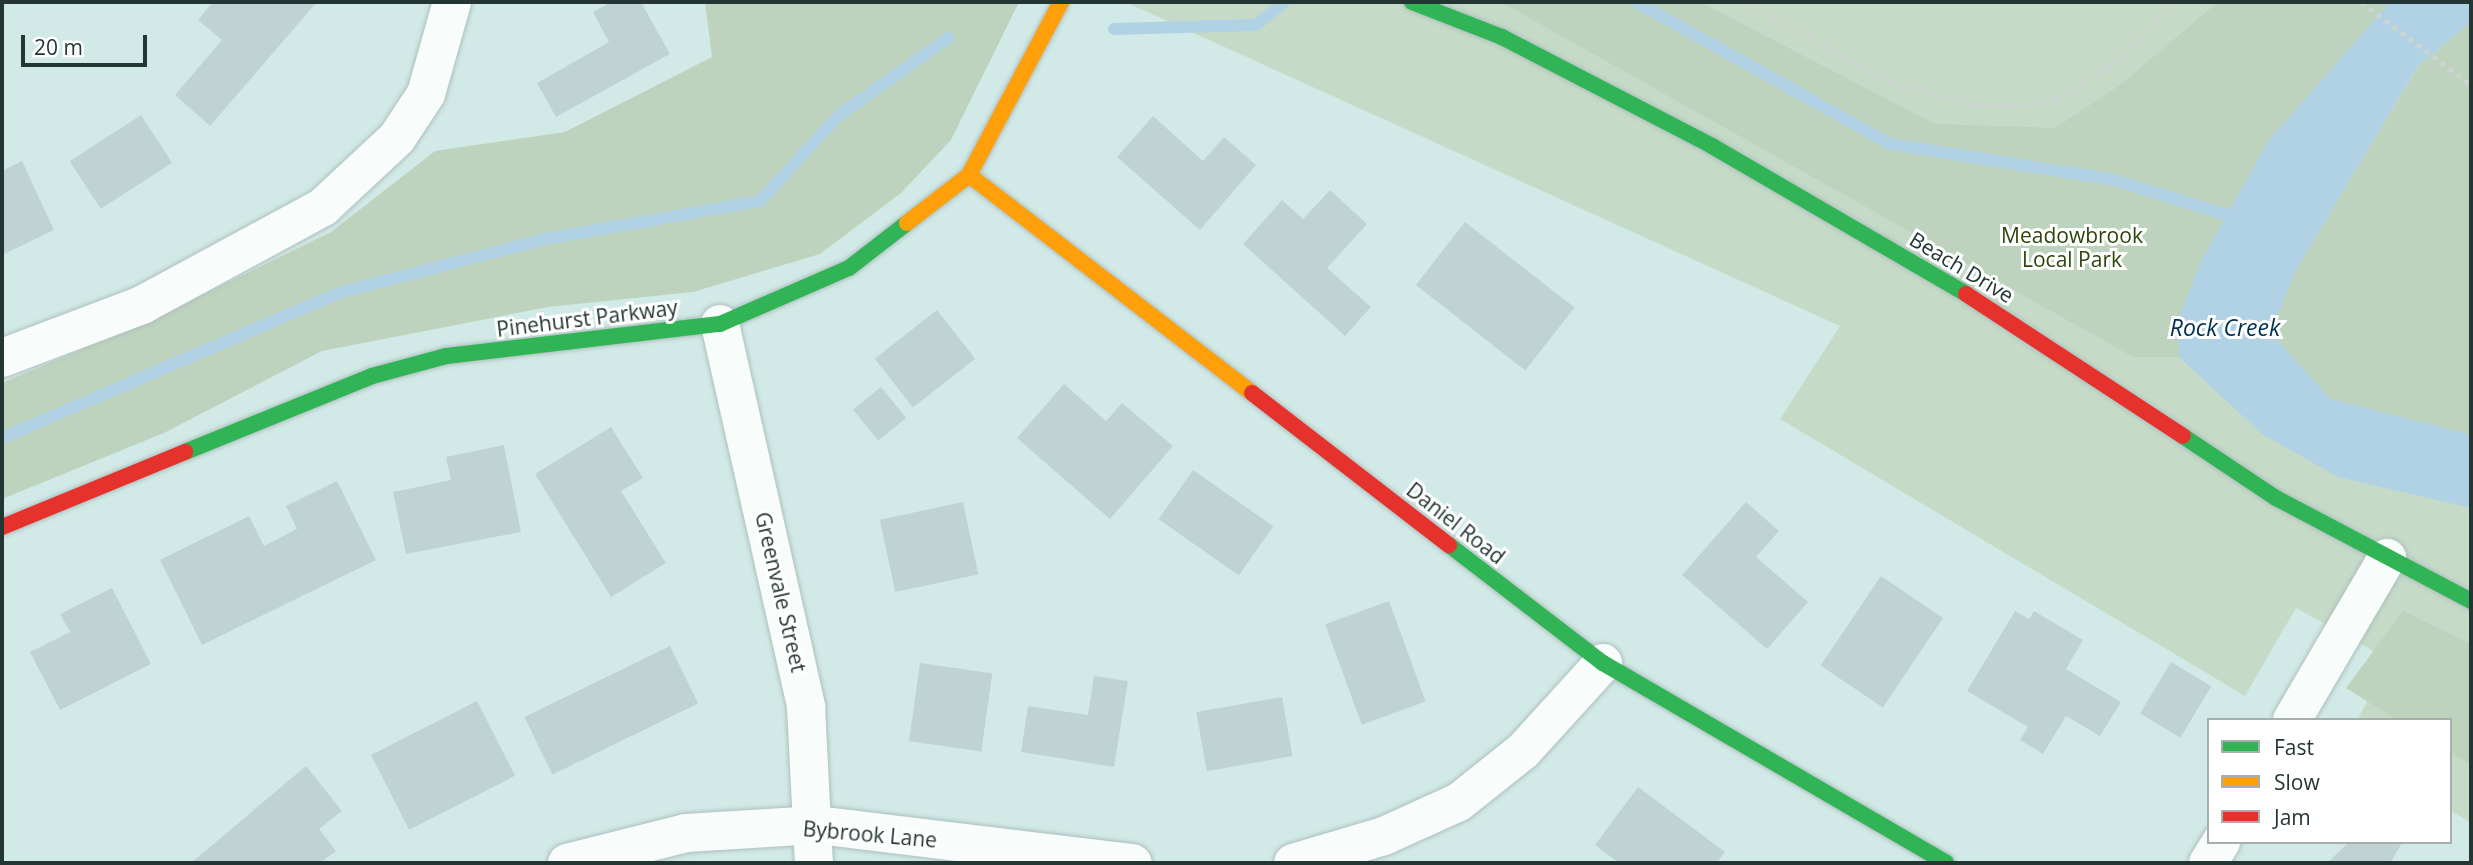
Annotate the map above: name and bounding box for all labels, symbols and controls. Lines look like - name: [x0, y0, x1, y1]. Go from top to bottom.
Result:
- scale bar: [24, 21, 150, 65]
- text: 20 m: [34, 33, 83, 61]
- park label: Meadowbrook Local Park: [2001, 222, 2143, 272]
- street label: Beach Drive: [1905, 226, 2019, 308]
- street label: Pinehurst Parkway: [495, 294, 679, 342]
- water label: Rock Creek: [2170, 313, 2280, 341]
- street label: Daniel Road: [1402, 477, 1510, 569]
- street label: Greenvale Street: [750, 509, 812, 675]
- legend: [2207, 718, 2452, 844]
- text: Fast: [2274, 733, 2314, 761]
- text: Slow: [2274, 768, 2320, 796]
- text: Jam: [2274, 803, 2311, 831]
- street label: Bybrook Lane: [802, 816, 938, 852]

